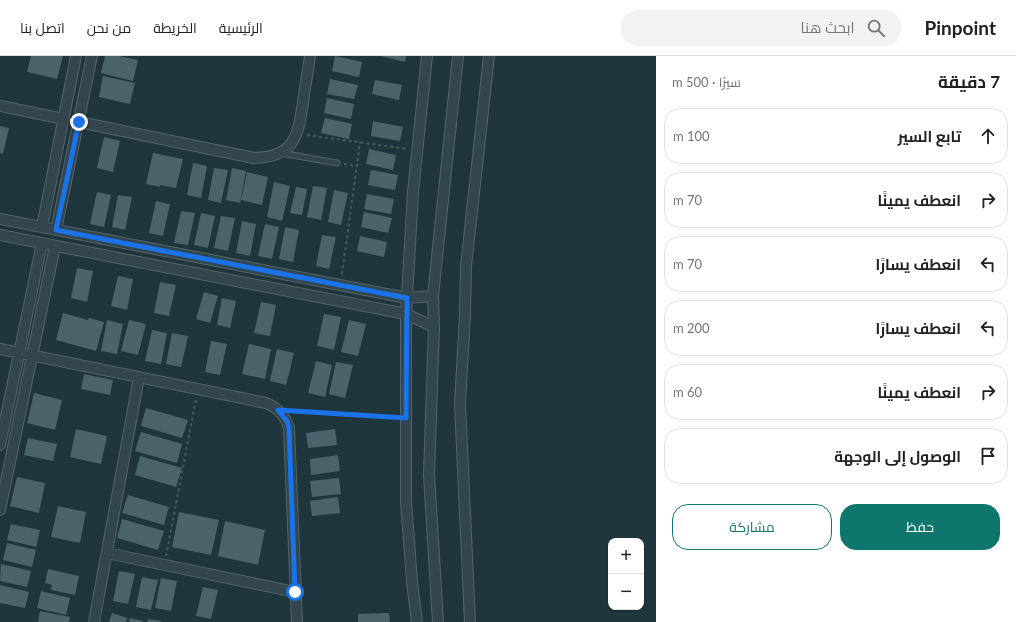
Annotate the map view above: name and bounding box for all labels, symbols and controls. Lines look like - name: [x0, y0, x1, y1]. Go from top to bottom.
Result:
- search box: [621, 10, 901, 46]
- text: Pinpoint: [925, 16, 996, 39]
- icon: search: [865, 17, 887, 39]
- text: ابحث هنا: [801, 18, 855, 36]
- text: اتصل بنا: [20, 19, 65, 36]
- text: من نحن: [87, 19, 131, 36]
- text: الخريطة: [153, 19, 197, 36]
- text: الرئيسية: [219, 19, 263, 36]
- text: 7 دقيقة: [938, 71, 1000, 92]
- text: سيرًا · 500 m: [672, 74, 741, 90]
- route end: [70, 113, 88, 131]
- icon: ahead: [977, 125, 999, 147]
- text: تابع السير: [898, 127, 961, 145]
- text: 100 m: [673, 128, 710, 144]
- icon: right: [977, 189, 999, 211]
- text: انعطف يمينًا: [877, 191, 961, 209]
- text: 70 m: [673, 192, 702, 208]
- icon: left: [977, 253, 999, 275]
- text: انعطف يسارًا: [876, 255, 961, 273]
- text: 70 m: [673, 256, 702, 272]
- icon: left: [977, 317, 999, 339]
- text: انعطف يسارًا: [876, 319, 961, 337]
- text: 200 m: [673, 320, 710, 336]
- icon: right: [977, 381, 999, 403]
- text: انعطف يمينًا: [877, 383, 961, 401]
- text: 60 m: [673, 384, 702, 400]
- icon: arrive: [977, 445, 999, 467]
- text: الوصول إلى الوجهة: [834, 447, 961, 465]
- button: مشاركة: [672, 504, 832, 550]
- button: حفظ: [840, 504, 1000, 550]
- map controls: [608, 538, 644, 610]
- button: +: [608, 538, 644, 574]
- button: −: [608, 574, 644, 610]
- route start: [286, 583, 304, 601]

